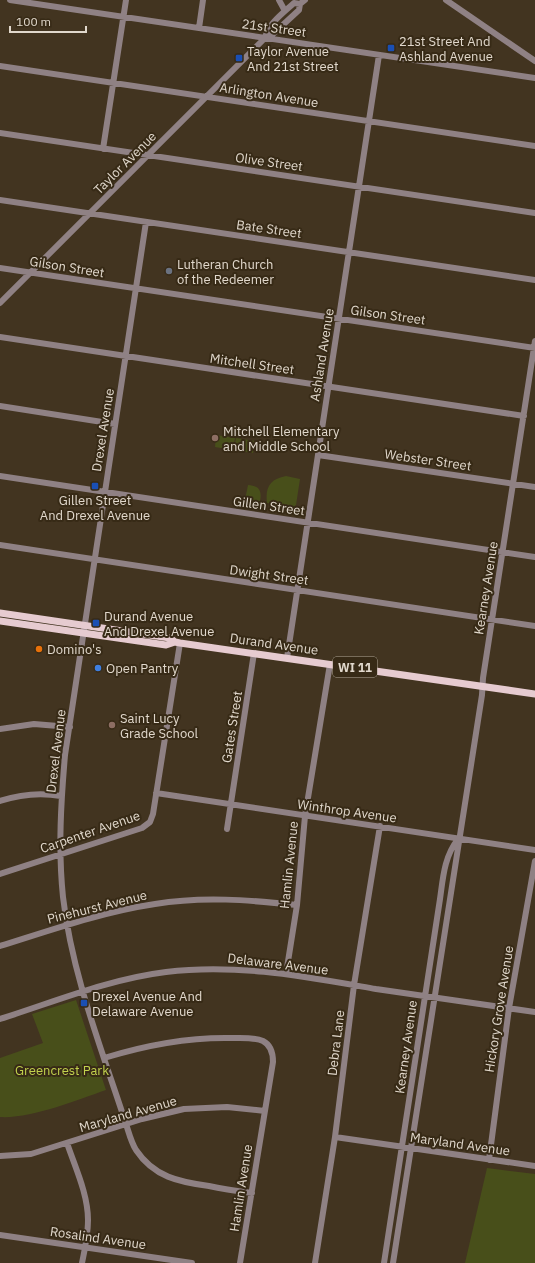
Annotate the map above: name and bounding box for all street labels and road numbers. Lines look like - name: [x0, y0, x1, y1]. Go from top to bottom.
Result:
- street label: 21st Street: [241, 15, 307, 41]
- street label: Arlington Avenue: [218, 79, 320, 111]
- street label: Taylor Avenue: [90, 128, 160, 198]
- street label: Olive Street: [234, 149, 304, 175]
- street label: Bate Street: [235, 216, 303, 242]
- street label: Gilson Street: [28, 253, 106, 281]
- street label: Gilson Street: [349, 301, 427, 329]
- street label: Ashland Avenue: [306, 307, 338, 403]
- street label: Mitchell Street: [209, 350, 295, 378]
- street label: Drexel Avenue: [88, 387, 118, 473]
- street label: Webster Street: [384, 445, 472, 475]
- street label: Gillen Street: [232, 493, 306, 519]
- street label: Kearney Avenue: [470, 540, 502, 636]
- street label: Dwight Street: [228, 561, 310, 589]
- street label: Durand Avenue: [229, 629, 319, 659]
- road number: WI 11: [333, 657, 377, 677]
- street label: Gates Street: [218, 690, 246, 764]
- street label: Drexel Avenue: [42, 708, 70, 794]
- street label: Winthrop Avenue: [296, 796, 398, 826]
- street label: Carpenter Avenue: [38, 807, 142, 857]
- street label: Hamlin Avenue: [276, 820, 302, 910]
- street label: Pinehurst Avenue: [45, 886, 149, 928]
- street label: Hickory Grove Avenue: [481, 944, 517, 1074]
- street label: Delaware Avenue: [227, 949, 329, 979]
- street label: Kearney Avenue: [391, 999, 421, 1095]
- street label: Debra Lane: [324, 1009, 348, 1077]
- street label: Maryland Avenue: [77, 1092, 179, 1136]
- street label: Maryland Avenue: [409, 1129, 511, 1159]
- street label: Hamlin Avenue: [226, 1143, 256, 1233]
- street label: Rosalind Avenue: [49, 1223, 147, 1253]

